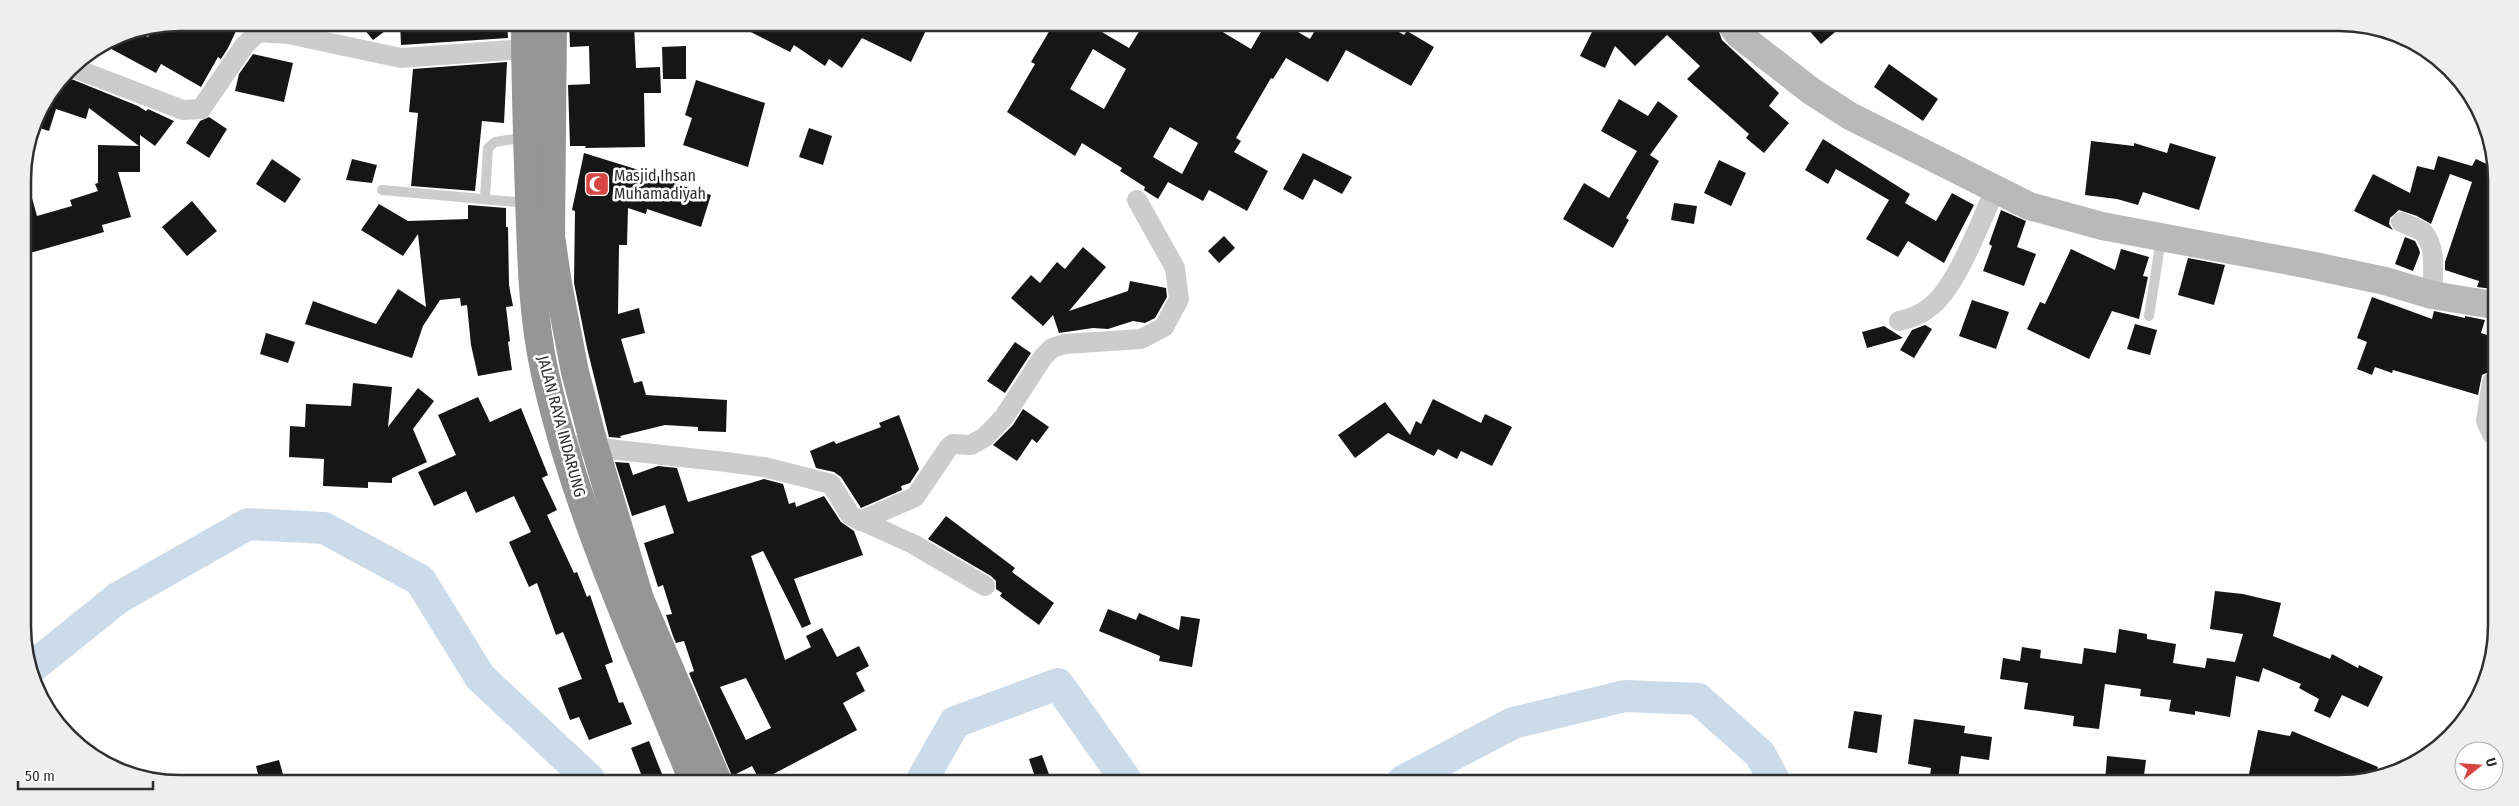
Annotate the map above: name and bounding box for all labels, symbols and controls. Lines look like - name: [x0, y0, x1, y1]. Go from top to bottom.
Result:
- place label: Masjid Ihsan Muhamadiyah: [614, 166, 706, 203]
- mosque icon: Masjid Ihsan Muhamadiyah: [584, 171, 610, 197]
- street label: JALAN RAYA INDARUNG: [533, 353, 590, 499]
- north arrow: [2454, 741, 2504, 791]
- text: U: [2482, 756, 2500, 769]
- scale bar: [18, 758, 152, 790]
- text: 50 m: [25, 767, 55, 785]

